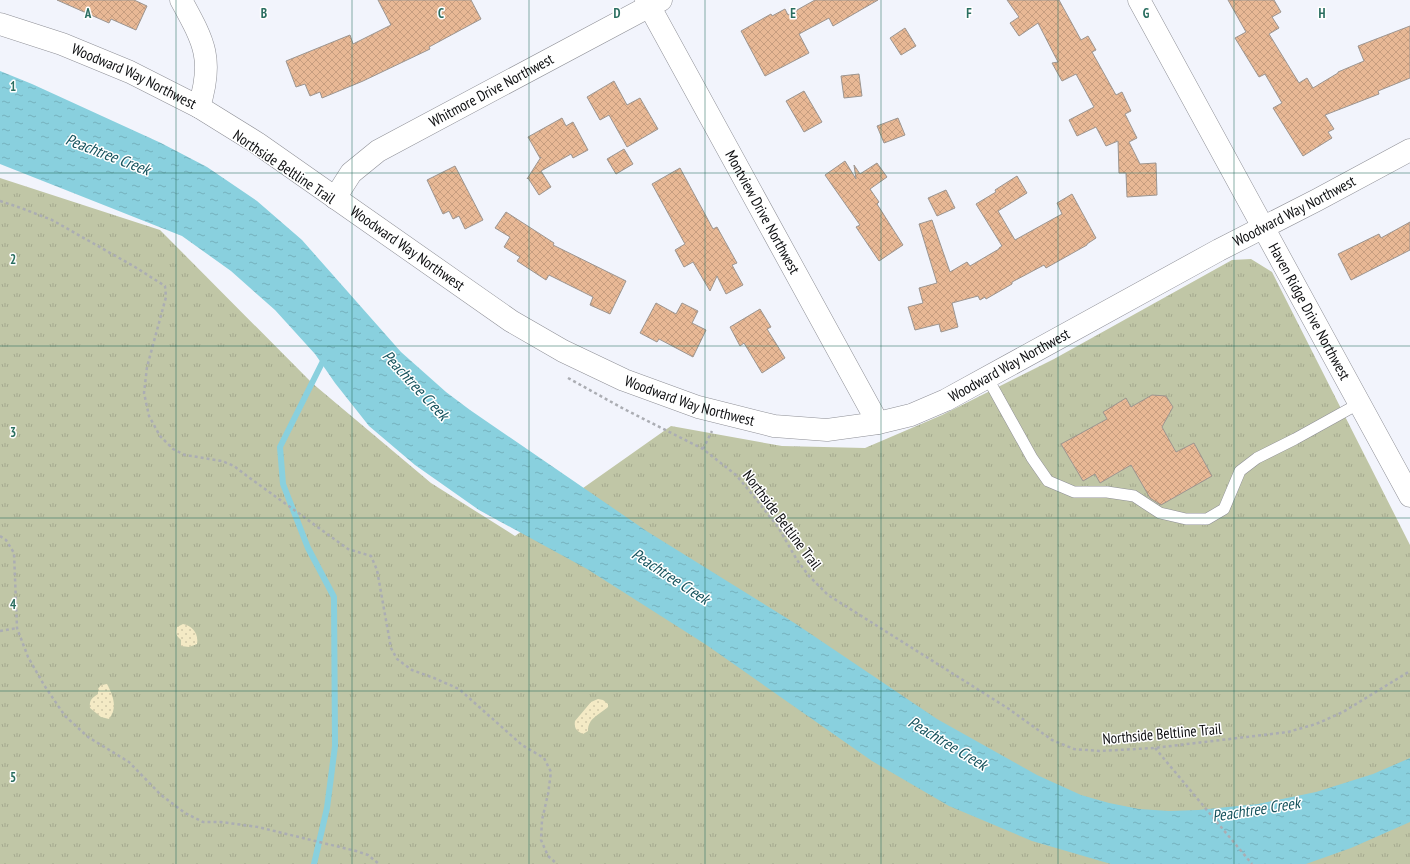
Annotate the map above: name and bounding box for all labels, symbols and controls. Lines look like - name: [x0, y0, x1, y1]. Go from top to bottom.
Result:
- text: A: [84, 5, 92, 22]
- text: B: [261, 5, 267, 22]
- text: C: [438, 5, 444, 22]
- text: D: [614, 5, 621, 22]
- text: E: [790, 5, 796, 22]
- text: F: [966, 5, 972, 22]
- text: G: [1143, 5, 1150, 22]
- text: H: [1319, 5, 1326, 22]
- street label: Woodward Way Northwest: [69, 39, 200, 113]
- street label: Whitmore Drive Northwest: [426, 49, 557, 131]
- text: 1: [10, 78, 16, 95]
- street label: Northside Beltline Trail: [229, 125, 340, 208]
- water label: Peachtree Creek: [63, 129, 155, 180]
- street label: Montview Drive Northwest: [721, 147, 804, 277]
- street label: Woodward Way Northwest: [1230, 171, 1359, 250]
- street label: Woodward Way Northwest: [347, 201, 469, 295]
- street label: Haven Ridge Drive Northwest: [1265, 240, 1355, 383]
- text: 2: [10, 251, 16, 268]
- street label: Woodward Way Northwest: [945, 324, 1073, 406]
- water label: Peachtree Creek: [378, 346, 455, 426]
- street label: Woodward Way Northwest: [622, 371, 757, 430]
- text: 3: [10, 424, 16, 441]
- street label: Northside Beltline Trail: [739, 466, 826, 574]
- water label: Peachtree Creek: [628, 543, 715, 609]
- text: 4: [10, 596, 17, 613]
- water label: Peachtree Creek: [905, 712, 993, 775]
- street label: Northside Beltline Trail: [1102, 719, 1223, 748]
- text: 5: [10, 769, 16, 786]
- water label: Peachtree Creek: [1211, 792, 1303, 826]

